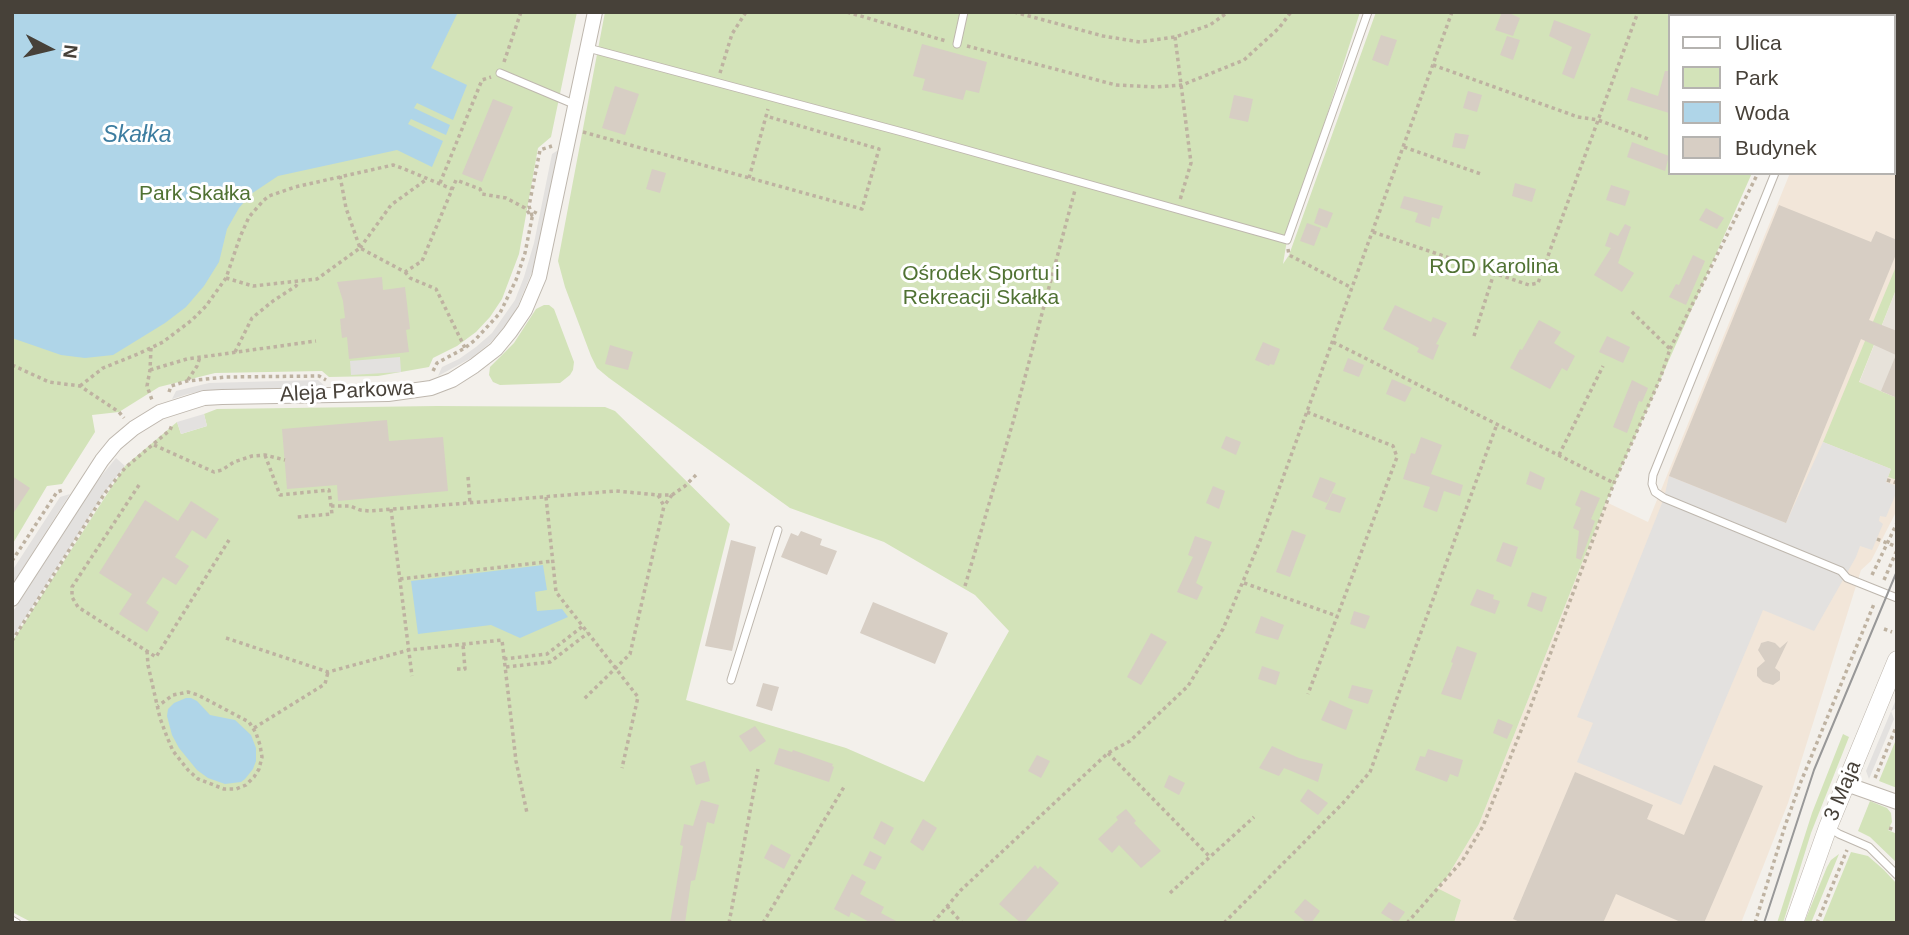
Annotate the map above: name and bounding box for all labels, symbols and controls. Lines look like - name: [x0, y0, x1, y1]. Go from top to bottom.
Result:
- north arrow: [14, 14, 84, 84]
- legend: [1668, 14, 1895, 175]
- text: Ulica: [1735, 31, 1782, 54]
- text: N: [59, 44, 82, 60]
- text: Park: [1735, 66, 1778, 89]
- text: Woda: [1735, 101, 1789, 124]
- water label: Skałka: [102, 122, 172, 150]
- text: Budynek: [1735, 136, 1817, 159]
- park label: Park Skałka: [139, 181, 251, 207]
- park label: ROD Karolina: [1429, 254, 1559, 280]
- park label: Ośrodek Sportu i Rekreacji Skałka: [902, 261, 1060, 311]
- street label: Aleja Parkowa: [279, 376, 415, 408]
- street label: 3 Maja: [1819, 757, 1867, 825]

